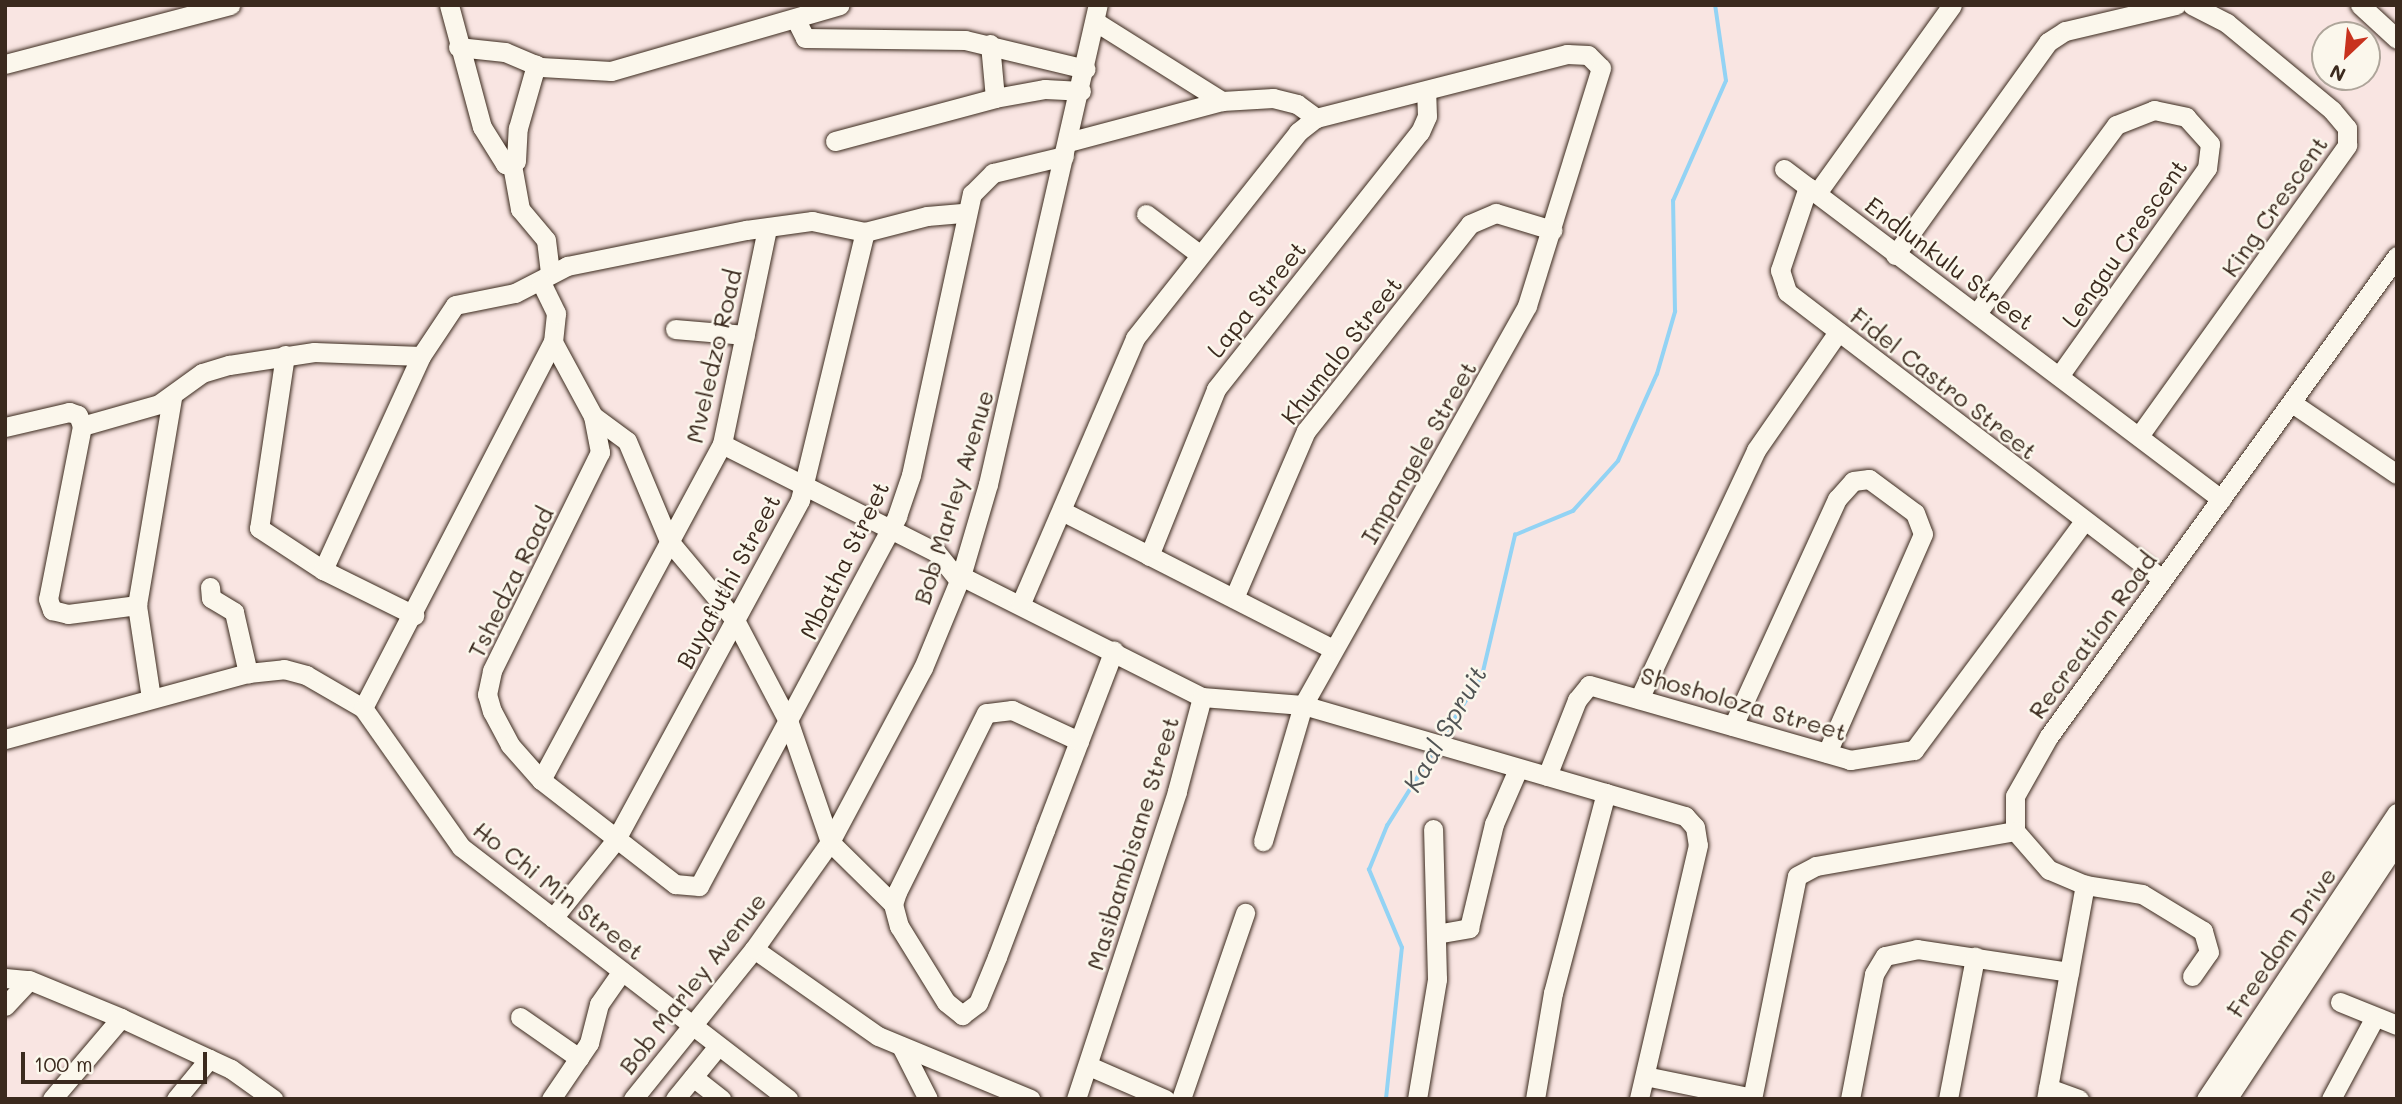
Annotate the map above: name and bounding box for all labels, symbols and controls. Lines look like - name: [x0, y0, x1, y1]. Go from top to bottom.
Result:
- north arrow: [2311, 21, 2381, 91]
- text: N: [2325, 59, 2349, 88]
- street label: King Crescent: [2215, 130, 2333, 282]
- street label: Lengau Crescent: [2055, 153, 2193, 333]
- street label: Endlunkulu Street: [1860, 190, 2040, 336]
- street label: Lapa Street: [1200, 235, 1312, 363]
- street label: Mveledzo Road: [679, 266, 747, 446]
- street label: Khumalo Street: [1274, 270, 1408, 430]
- street label: Fidel Castro Street: [1845, 301, 2043, 465]
- street label: Impangele Street: [1354, 355, 1482, 549]
- street label: Bob Marley Avenue: [907, 386, 999, 608]
- street label: Mbatha Street: [793, 476, 895, 644]
- street label: Buyafuthi Street: [670, 489, 786, 673]
- street label: Tshedza Road: [461, 502, 559, 662]
- street label: Recreation Road: [2022, 546, 2162, 724]
- water label: Kaal Spruit: [1396, 660, 1494, 798]
- street label: Shosholoza Street: [1637, 660, 1851, 746]
- street label: Masibambisane Street: [1080, 713, 1184, 973]
- street label: Ho Chi Min Street: [468, 814, 650, 966]
- street label: Freedom Drive: [2220, 861, 2342, 1023]
- street label: Bob Marley Avenue: [612, 887, 772, 1079]
- scale bar: [24, 1038, 210, 1082]
- text: 100 m: [34, 1050, 93, 1077]

